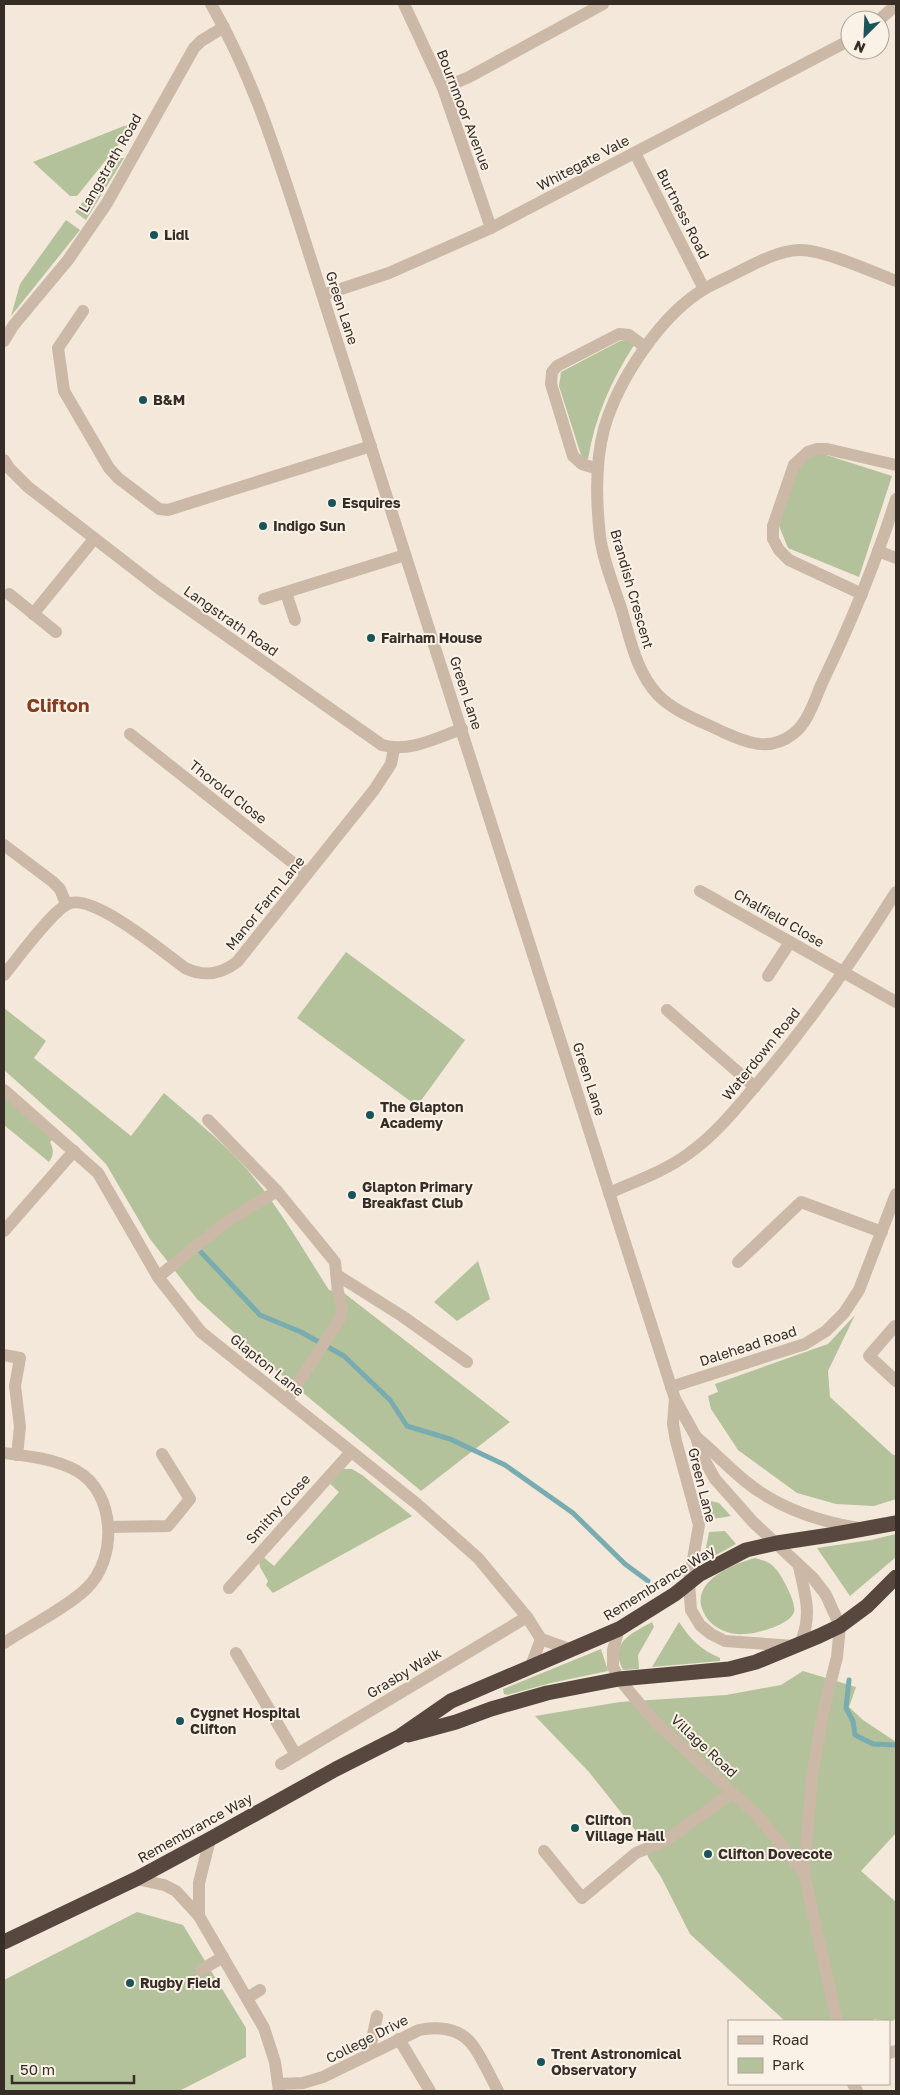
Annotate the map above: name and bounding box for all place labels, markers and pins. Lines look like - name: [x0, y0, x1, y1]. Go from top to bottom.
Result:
- place label: Lidl: [164, 226, 189, 243]
- marker: Lidl: [148, 229, 160, 241]
- place label: B&M: [153, 391, 185, 408]
- marker: B&M: [137, 394, 149, 406]
- place label: Esquires: [342, 494, 401, 511]
- marker: Esquires: [326, 497, 338, 509]
- place label: Indigo Sun: [273, 517, 345, 534]
- marker: Indigo Sun: [257, 520, 269, 532]
- place label: Fairham House: [381, 629, 482, 646]
- marker: Fairham House: [365, 632, 377, 644]
- place label: The Glapton Academy: [380, 1098, 463, 1131]
- marker: The Glapton Academy: [364, 1109, 376, 1121]
- place label: Glapton Primary Breakfast Club: [362, 1178, 473, 1211]
- marker: Glapton Primary Breakfast Club: [346, 1189, 358, 1201]
- place label: Cygnet Hospital Clifton: [190, 1704, 300, 1737]
- marker: Cygnet Hospital Clifton: [174, 1715, 186, 1727]
- place label: Clifton Village Hall: [585, 1811, 665, 1844]
- marker: Clifton Village Hall: [569, 1822, 581, 1834]
- place label: Clifton Dovecote: [718, 1845, 833, 1862]
- marker: Clifton Dovecote: [702, 1848, 714, 1860]
- place label: Rugby Field: [140, 1974, 220, 1991]
- marker: Rugby Field: [124, 1977, 136, 1989]
- place label: Trent Astronomical Observatory: [551, 2045, 682, 2078]
- marker: Trent Astronomical Observatory: [535, 2056, 547, 2068]

